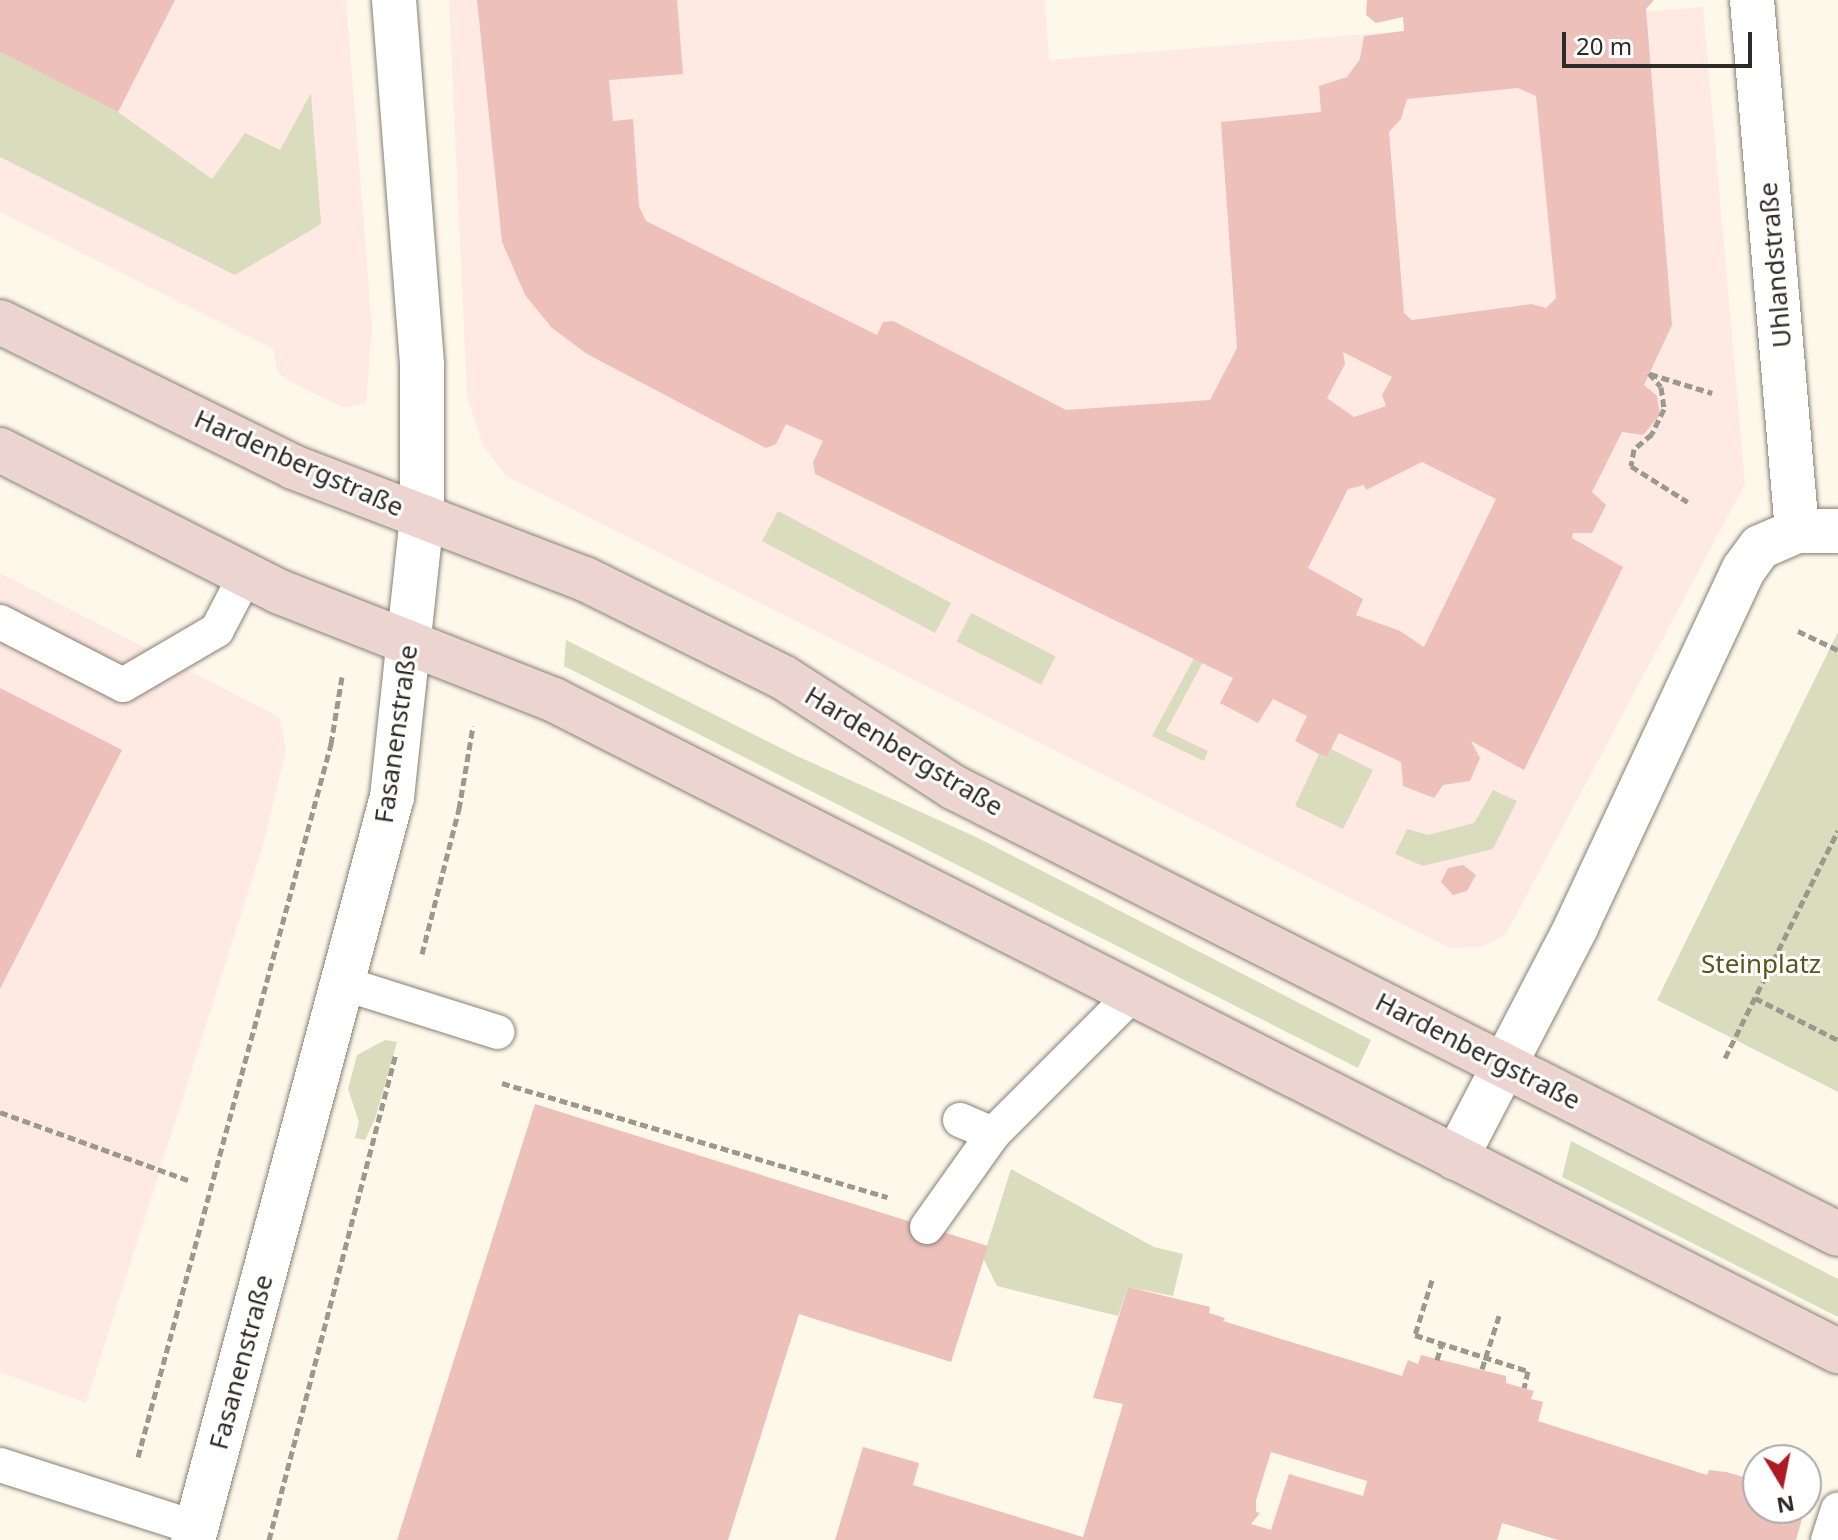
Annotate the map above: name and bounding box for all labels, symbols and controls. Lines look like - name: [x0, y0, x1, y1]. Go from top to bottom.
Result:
- scale bar: [1566, 16, 1756, 66]
- text: 20 m: [1576, 29, 1632, 62]
- street label: Uhlandstraße: [1752, 181, 1798, 349]
- street label: Hardenbergstraße: [190, 403, 408, 523]
- street label: Fasanenstraße: [368, 643, 424, 825]
- street label: Hardenbergstraße: [799, 680, 1009, 822]
- park label: Steinplatz: [1701, 948, 1821, 980]
- street label: Hardenbergstraße: [1370, 986, 1586, 1116]
- street label: Fasanenstraße: [203, 1271, 279, 1453]
- north arrow: [1742, 1444, 1822, 1524]
- text: N: [1774, 1489, 1797, 1522]

